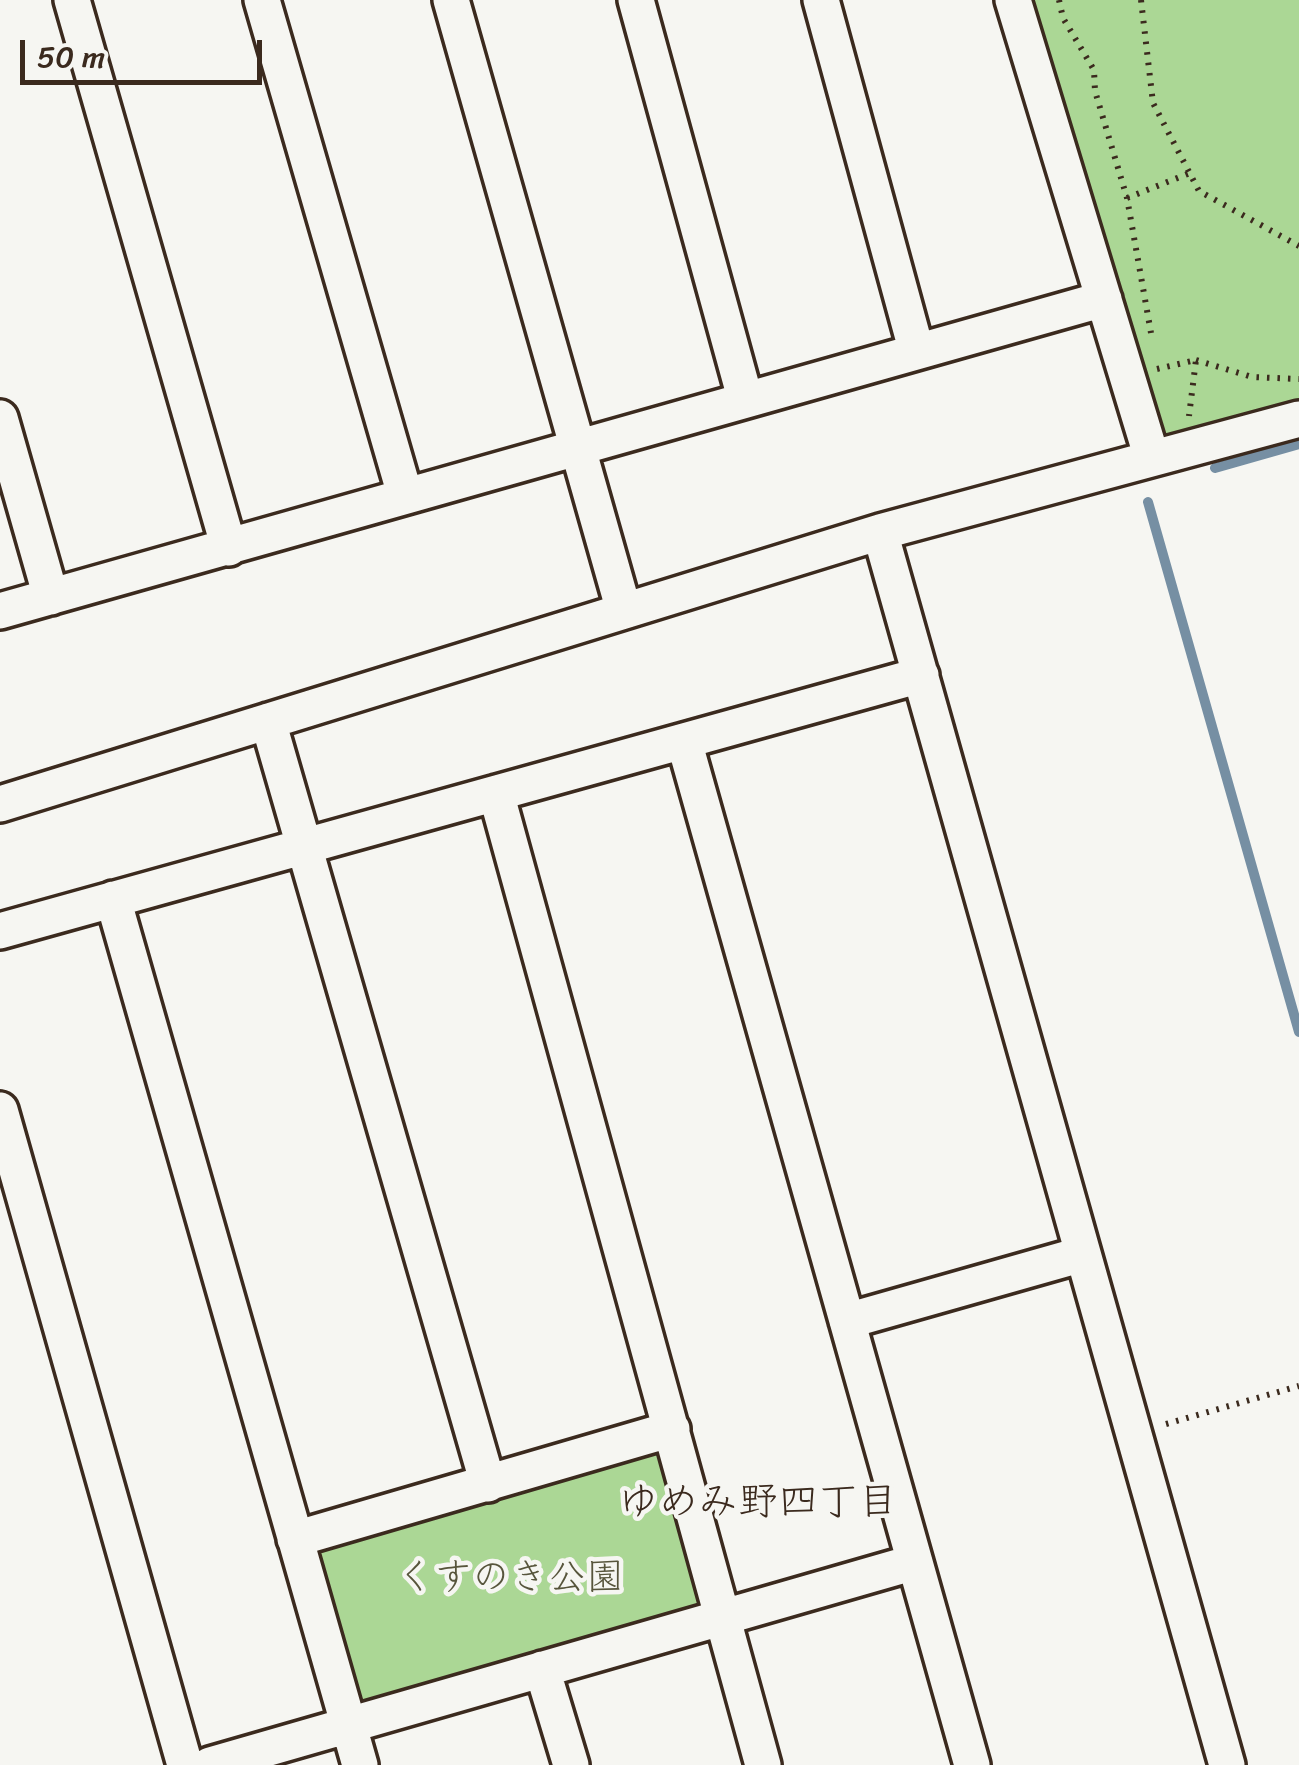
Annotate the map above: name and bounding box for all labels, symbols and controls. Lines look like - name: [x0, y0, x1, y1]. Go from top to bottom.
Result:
- scale bar: [25, 20, 268, 82]
- text: 50 m: [37, 30, 105, 84]
- district label: ゆめみ野四丁目: [618, 1480, 898, 1528]
- park label: くすのき公園: [396, 1556, 624, 1602]

